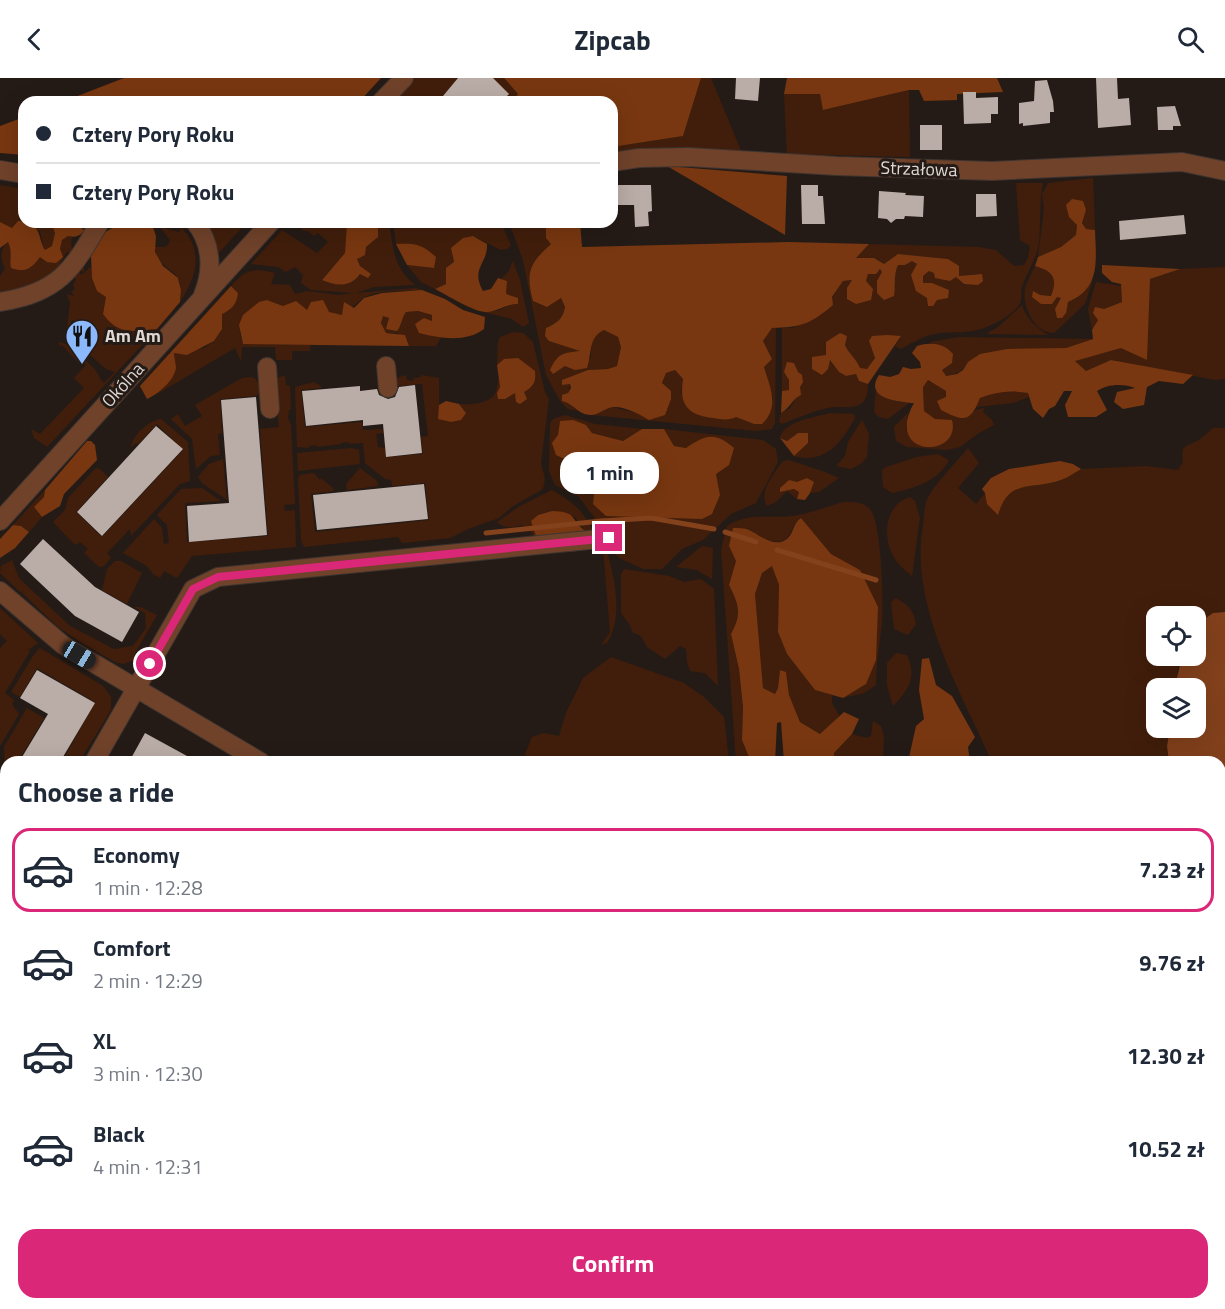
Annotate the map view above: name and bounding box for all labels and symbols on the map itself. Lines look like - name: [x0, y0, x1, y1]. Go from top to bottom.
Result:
- street label: Strzałowa: [880, 154, 958, 183]
- restaurant icon: Am Am: [64, 318, 100, 365]
- place label: Am Am: [105, 322, 161, 349]
- street label: Okólna: [95, 356, 150, 413]
- callout: 1 min: [560, 451, 658, 493]
- route end: [595, 524, 622, 551]
- car: [59, 638, 99, 672]
- route start: [136, 650, 163, 677]

